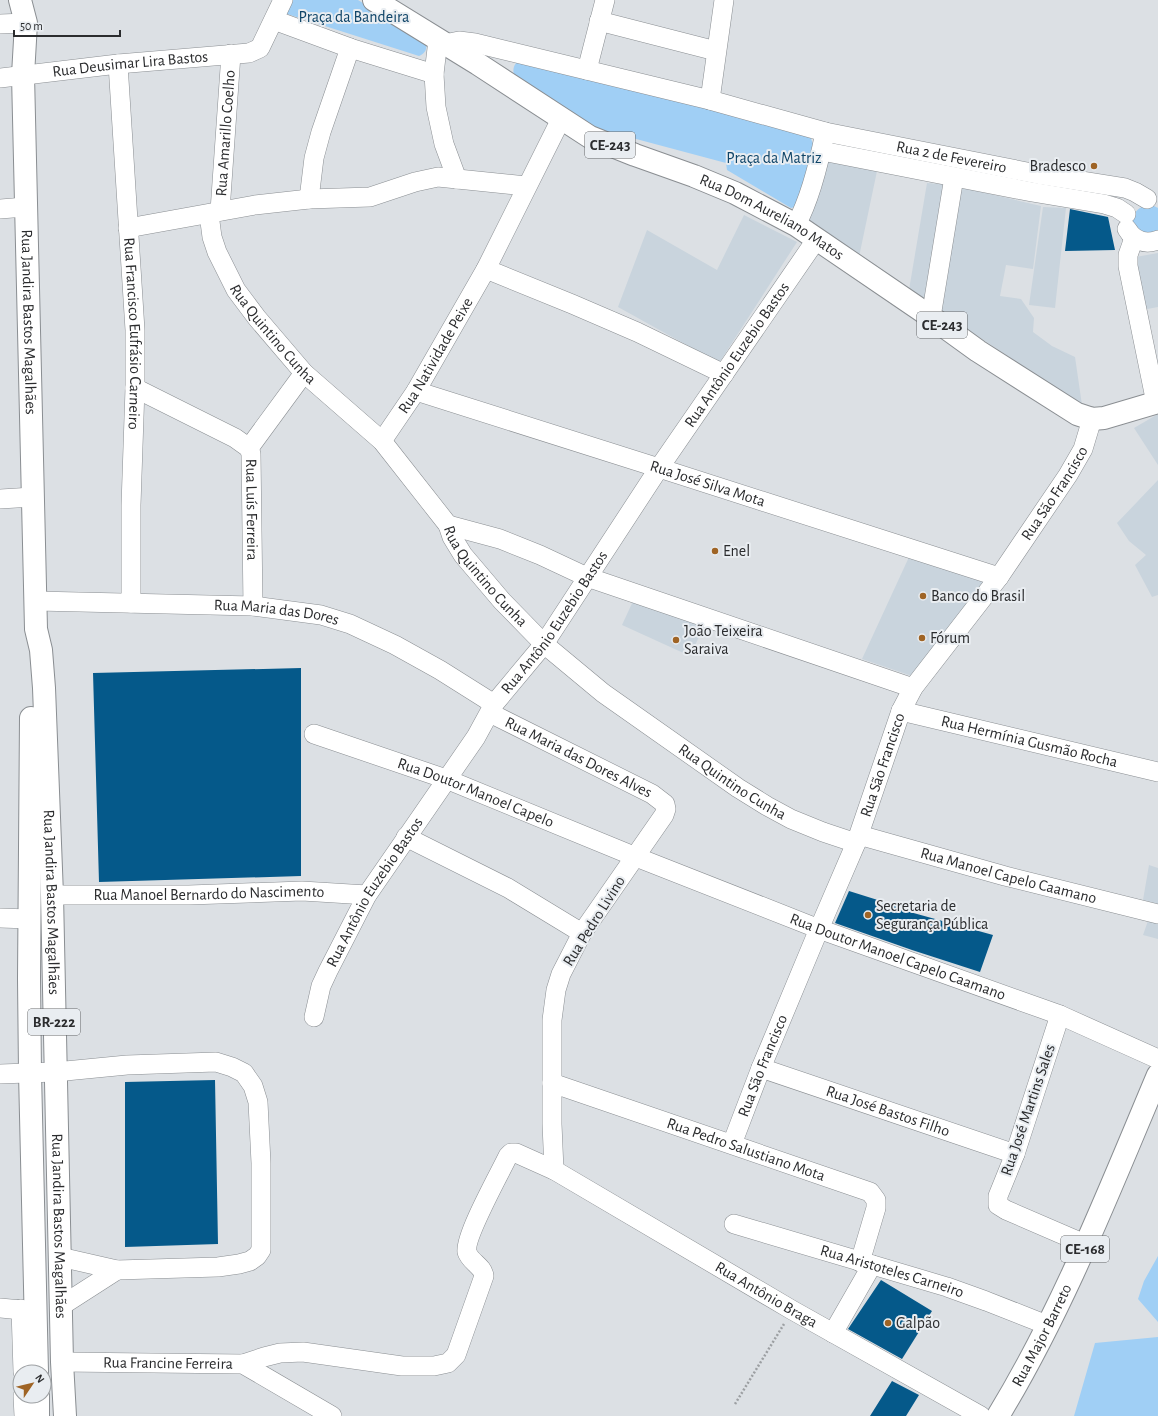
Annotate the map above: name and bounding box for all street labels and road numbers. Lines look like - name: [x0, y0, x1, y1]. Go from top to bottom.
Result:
- street label: Rua Deusimar Lira Bastos: [51, 48, 209, 80]
- street label: Rua Amarillo Coelho: [213, 69, 238, 197]
- road number: CE-243: [585, 132, 635, 158]
- street label: Rua 2 de Fevereiro: [895, 138, 1008, 176]
- street label: Rua Dom Aureliano Matos: [697, 171, 847, 263]
- street label: Rua Jandira Bastos Magalhães: [19, 229, 39, 415]
- street label: Rua Francisco Eufrásio Carneiro: [121, 237, 143, 430]
- street label: Rua Antônio Euzebio Bastos: [682, 279, 792, 430]
- street label: Rua Quintino Cunha: [227, 282, 319, 387]
- street label: Rua Natividade Peixe: [395, 295, 476, 416]
- road number: CE-243: [917, 312, 967, 338]
- street label: Rua São Francisco: [1018, 443, 1091, 543]
- street label: Rua José Silva Mota: [648, 458, 767, 510]
- street label: Rua Luís Ferreira: [243, 459, 260, 561]
- street label: Rua Quintino Cunha: [441, 524, 530, 630]
- street label: Rua Antônio Euzebio Bastos: [498, 548, 611, 697]
- street label: Rua Maria das Dores: [214, 597, 341, 628]
- street label: Rua São Francisco: [857, 711, 908, 819]
- street label: Rua Hermínia Gusmão Rocha: [940, 713, 1119, 770]
- street label: Rua Maria das Dores Alves: [503, 714, 655, 801]
- street label: Rua Quintino Cunha: [676, 741, 789, 823]
- street label: Rua Doutor Manoel Capelo: [395, 755, 556, 830]
- street label: Rua Jandira Bastos Magalhães: [41, 809, 62, 995]
- street label: Rua Antônio Euzebio Bastos: [323, 814, 426, 970]
- street label: Rua Manoel Capelo Caamano: [919, 845, 1098, 906]
- street label: Rua Pedro Livino: [560, 873, 628, 969]
- street label: Rua Manoel Bernardo do Nascimento: [93, 883, 325, 903]
- street label: Rua Doutor Manoel Capelo Caamano: [788, 910, 1008, 1003]
- road number: BR-222: [28, 1009, 80, 1035]
- street label: Rua São Francisco: [735, 1012, 790, 1119]
- street label: Rua José Martins Sales: [998, 1042, 1058, 1178]
- street label: Rua José Bastos Filho: [824, 1083, 952, 1139]
- street label: Rua Pedro Salustiano Mota: [665, 1115, 827, 1184]
- street label: Rua Jandira Bastos Magalhães: [49, 1133, 69, 1319]
- road number: CE-168: [1061, 1236, 1109, 1262]
- street label: Rua Aristoteles Carneiro: [818, 1242, 966, 1300]
- street label: Rua Antônio Braga: [712, 1259, 820, 1330]
- street label: Rua Major Barreto: [1009, 1281, 1075, 1389]
- street label: Rua Francine Ferreira: [103, 1354, 233, 1372]

